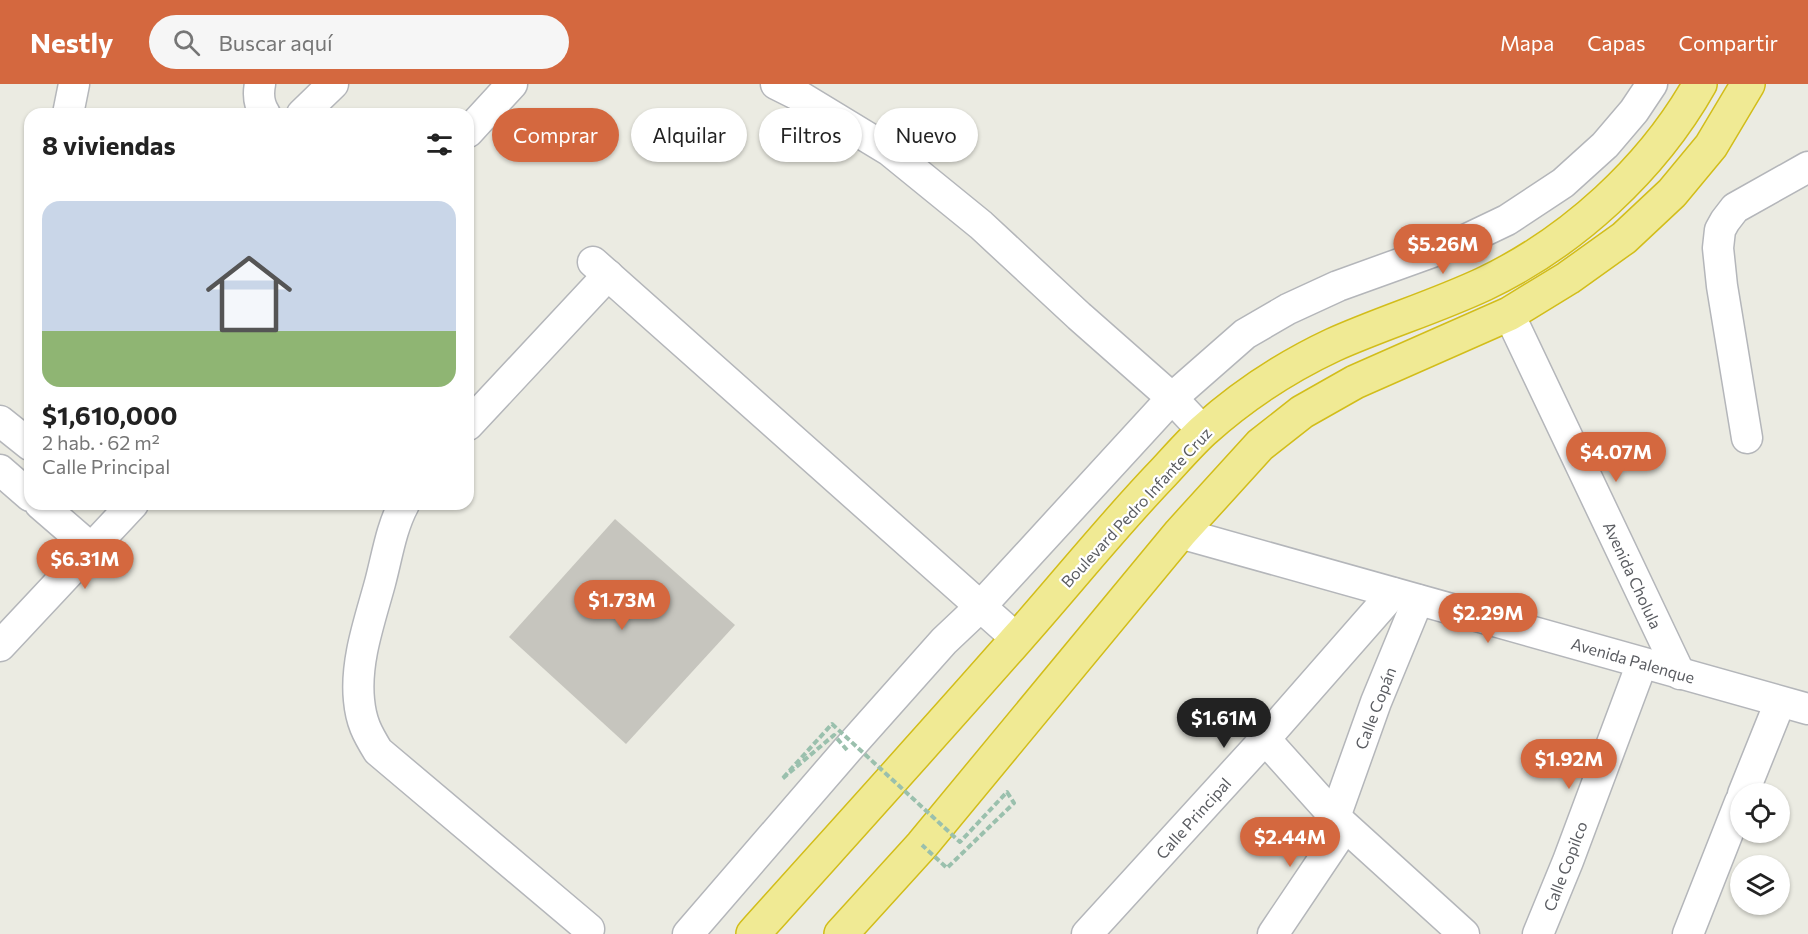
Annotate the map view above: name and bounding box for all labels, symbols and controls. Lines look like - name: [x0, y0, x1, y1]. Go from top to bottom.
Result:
- search box: [149, 15, 569, 69]
- text: Nestly: [30, 25, 113, 59]
- icon: search: [170, 26, 203, 59]
- text: Buscar aquí: [218, 29, 333, 56]
- text: Mapa: [1500, 30, 1554, 55]
- text: Capas: [1587, 30, 1646, 55]
- text: Compartir: [1679, 30, 1778, 55]
- chip: Comprar: [492, 108, 619, 162]
- chip: Alquilar: [631, 108, 747, 162]
- chip: Filtros: [759, 108, 862, 162]
- chip: Nuevo: [874, 108, 978, 162]
- icon: filters: [423, 128, 456, 161]
- text: 8 viviendas: [42, 129, 176, 160]
- pin: $5.26M: [1394, 224, 1492, 275]
- text: $5.26M: [1407, 231, 1479, 255]
- icon: home: [195, 240, 303, 348]
- text: $1,610,000: [42, 399, 178, 430]
- street label: Boulevard Pedro Infante Cruz: [1057, 423, 1215, 591]
- text: 2 hab. · 62 m²: [42, 430, 160, 454]
- pin: $4.07M: [1567, 432, 1665, 483]
- text: $4.07M: [1580, 439, 1652, 463]
- text: Calle Principal: [42, 454, 170, 478]
- street label: Avenida Cholula: [1600, 518, 1666, 632]
- pin: $6.31M: [36, 539, 134, 590]
- text: $6.31M: [51, 546, 119, 570]
- pin: $1.73M: [573, 580, 671, 631]
- text: $1.73M: [588, 587, 656, 611]
- pin: $2.29M: [1439, 593, 1537, 644]
- text: $2.29M: [1452, 600, 1524, 624]
- street label: Avenida Palenque: [1569, 633, 1697, 687]
- street label: Calle Copán: [1351, 664, 1399, 752]
- pin: $1.61M: [1175, 698, 1273, 749]
- text: $1.61M: [1191, 705, 1257, 729]
- pin: $1.92M: [1520, 739, 1618, 790]
- text: $1.92M: [1535, 746, 1603, 770]
- street label: Calle Principal: [1152, 774, 1234, 862]
- map controls: [1730, 783, 1790, 915]
- button: locate: [1730, 783, 1790, 843]
- pin: $2.44M: [1241, 817, 1339, 868]
- street label: Calle Copilco: [1539, 818, 1591, 914]
- text: $2.44M: [1254, 824, 1326, 848]
- button: layers: [1730, 855, 1790, 915]

